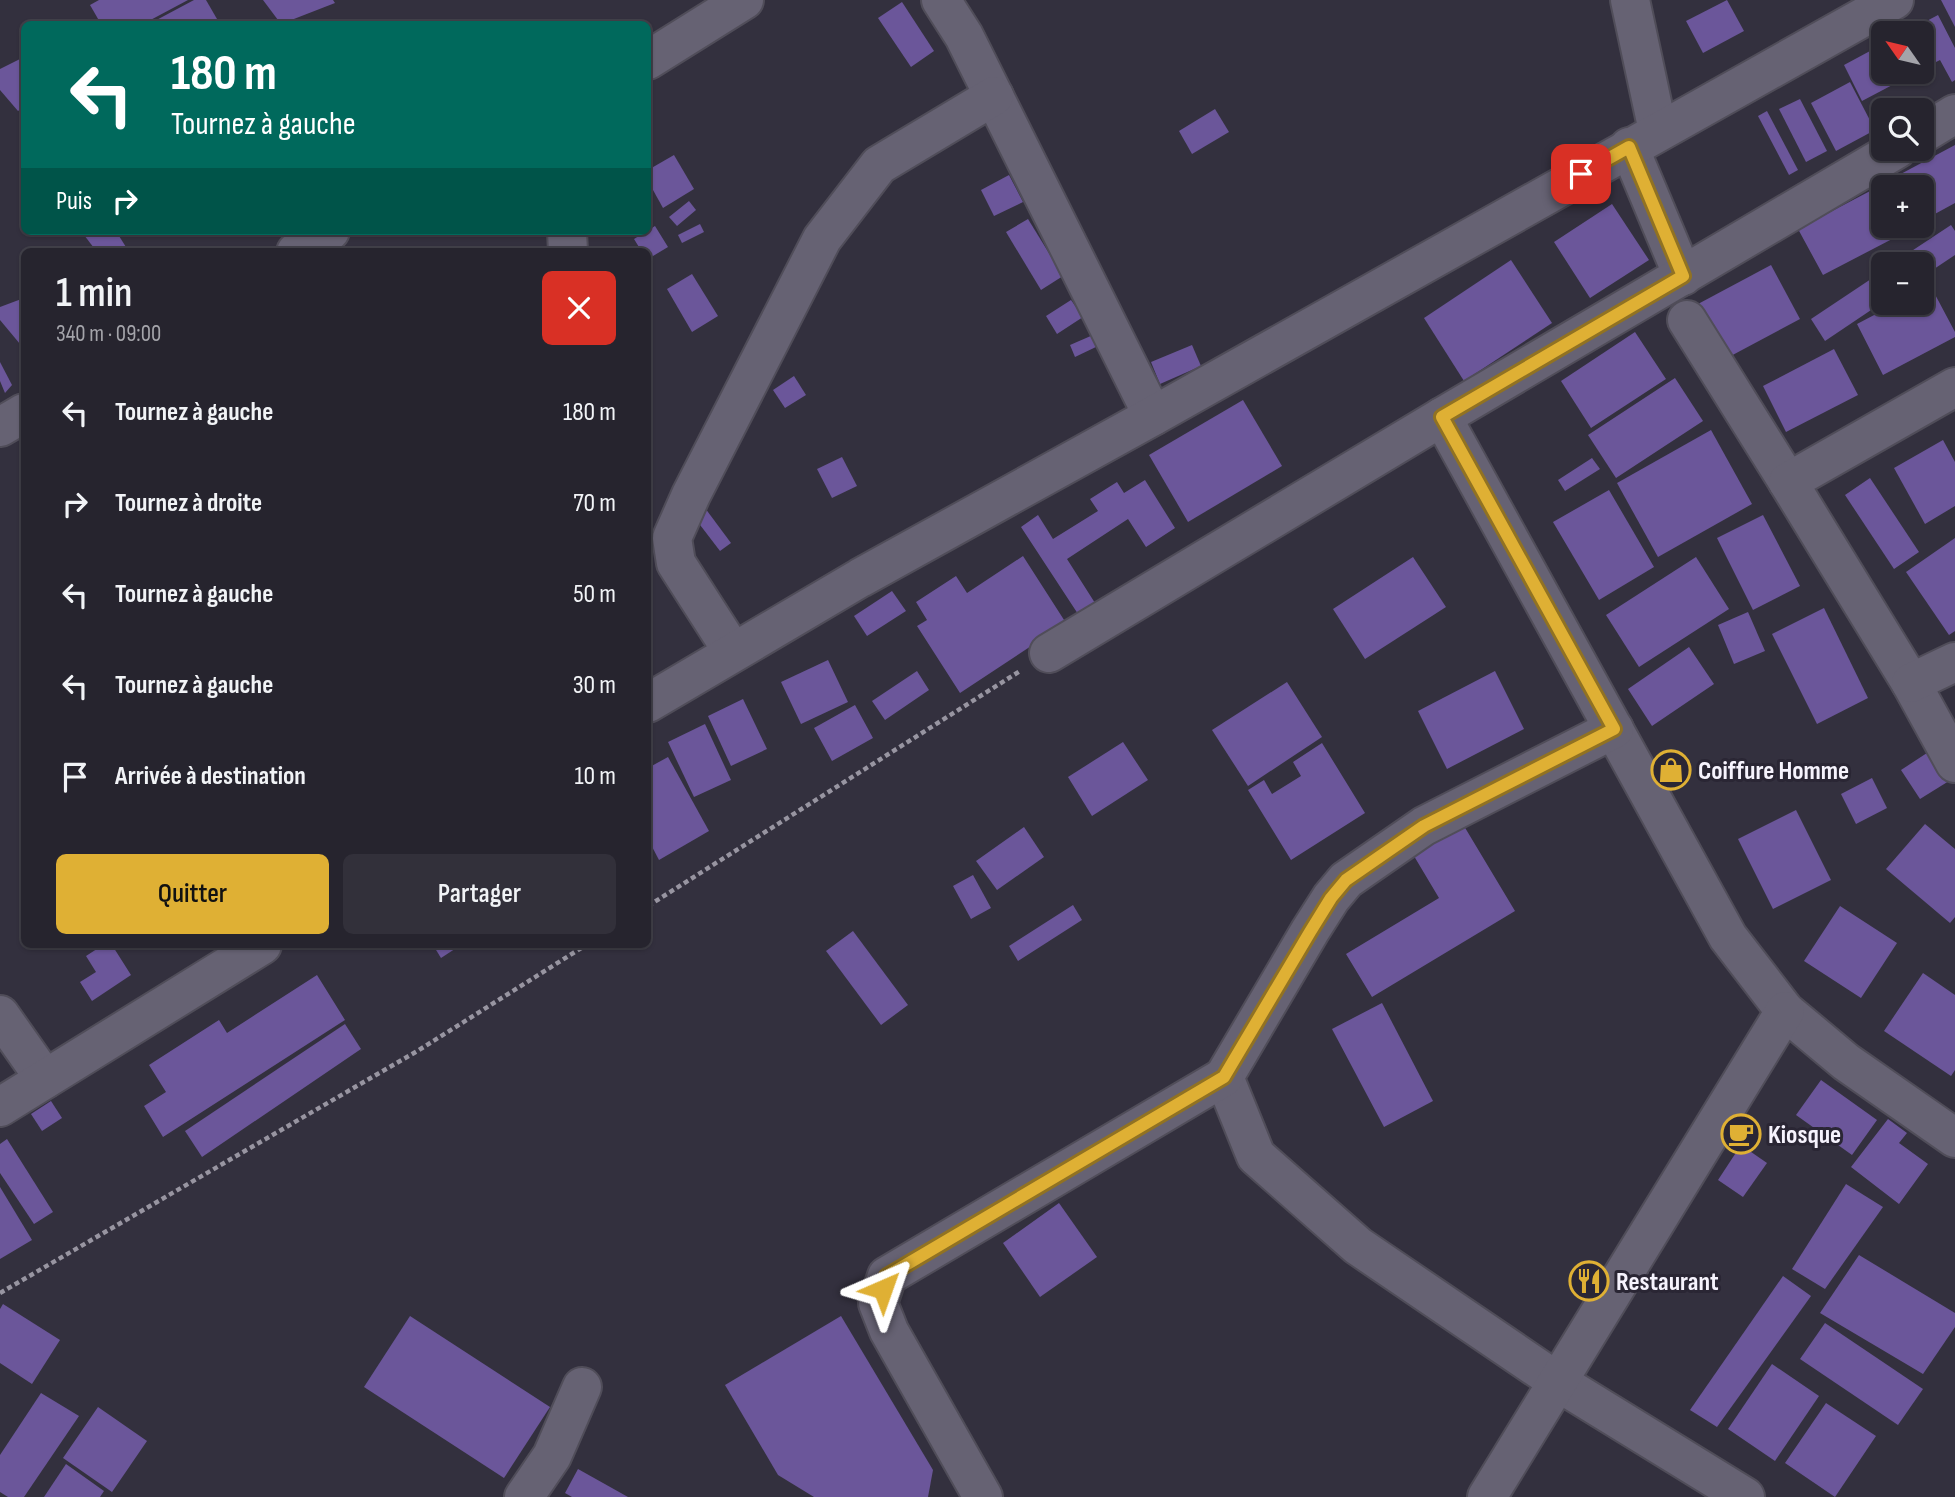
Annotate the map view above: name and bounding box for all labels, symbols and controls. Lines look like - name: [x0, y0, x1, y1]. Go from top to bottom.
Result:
- north arrow: [1871, 21, 1934, 84]
- map controls: [1871, 21, 1934, 315]
- text: 180 m: [171, 45, 277, 104]
- icon: left: [56, 49, 147, 140]
- button: search: [1871, 98, 1934, 161]
- text: Tournez à gauche: [171, 105, 356, 144]
- pin: [1551, 144, 1611, 204]
- icon: arrive: [1562, 155, 1600, 193]
- button: +: [1871, 175, 1934, 238]
- icon: right: [106, 182, 144, 220]
- text: Puis: [56, 186, 92, 217]
- button: −: [1871, 252, 1934, 315]
- text: 1 min: [56, 268, 132, 319]
- button: close: [542, 271, 616, 345]
- text: 340 m · 09:00: [56, 320, 161, 348]
- icon: left: [56, 394, 94, 432]
- text: Tournez à gauche: [115, 397, 273, 428]
- text: 180 m: [563, 397, 616, 428]
- icon: right: [56, 485, 94, 523]
- text: Tournez à droite: [115, 488, 262, 519]
- text: 70 m: [573, 488, 616, 519]
- icon: left: [56, 576, 94, 614]
- text: Tournez à gauche: [115, 579, 273, 610]
- text: 50 m: [573, 579, 616, 610]
- icon: left: [56, 667, 94, 705]
- text: Tournez à gauche: [115, 670, 273, 701]
- text: 30 m: [573, 670, 616, 701]
- shop icon: Coiffure Homme: [1650, 749, 1692, 791]
- place label: Coiffure Homme: [1698, 756, 1849, 787]
- icon: arrive: [56, 758, 94, 796]
- text: Arrivée à destination: [115, 761, 306, 792]
- text: 10 m: [574, 761, 616, 792]
- button: Quitter: [56, 854, 329, 934]
- button: Partager: [343, 854, 616, 934]
- cafe icon: Kiosque: [1720, 1113, 1762, 1155]
- place label: Kiosque: [1768, 1120, 1841, 1151]
- position arrow: [846, 1252, 920, 1326]
- restaurant icon: Restaurant: [1568, 1260, 1610, 1302]
- place label: Restaurant: [1616, 1267, 1719, 1298]

